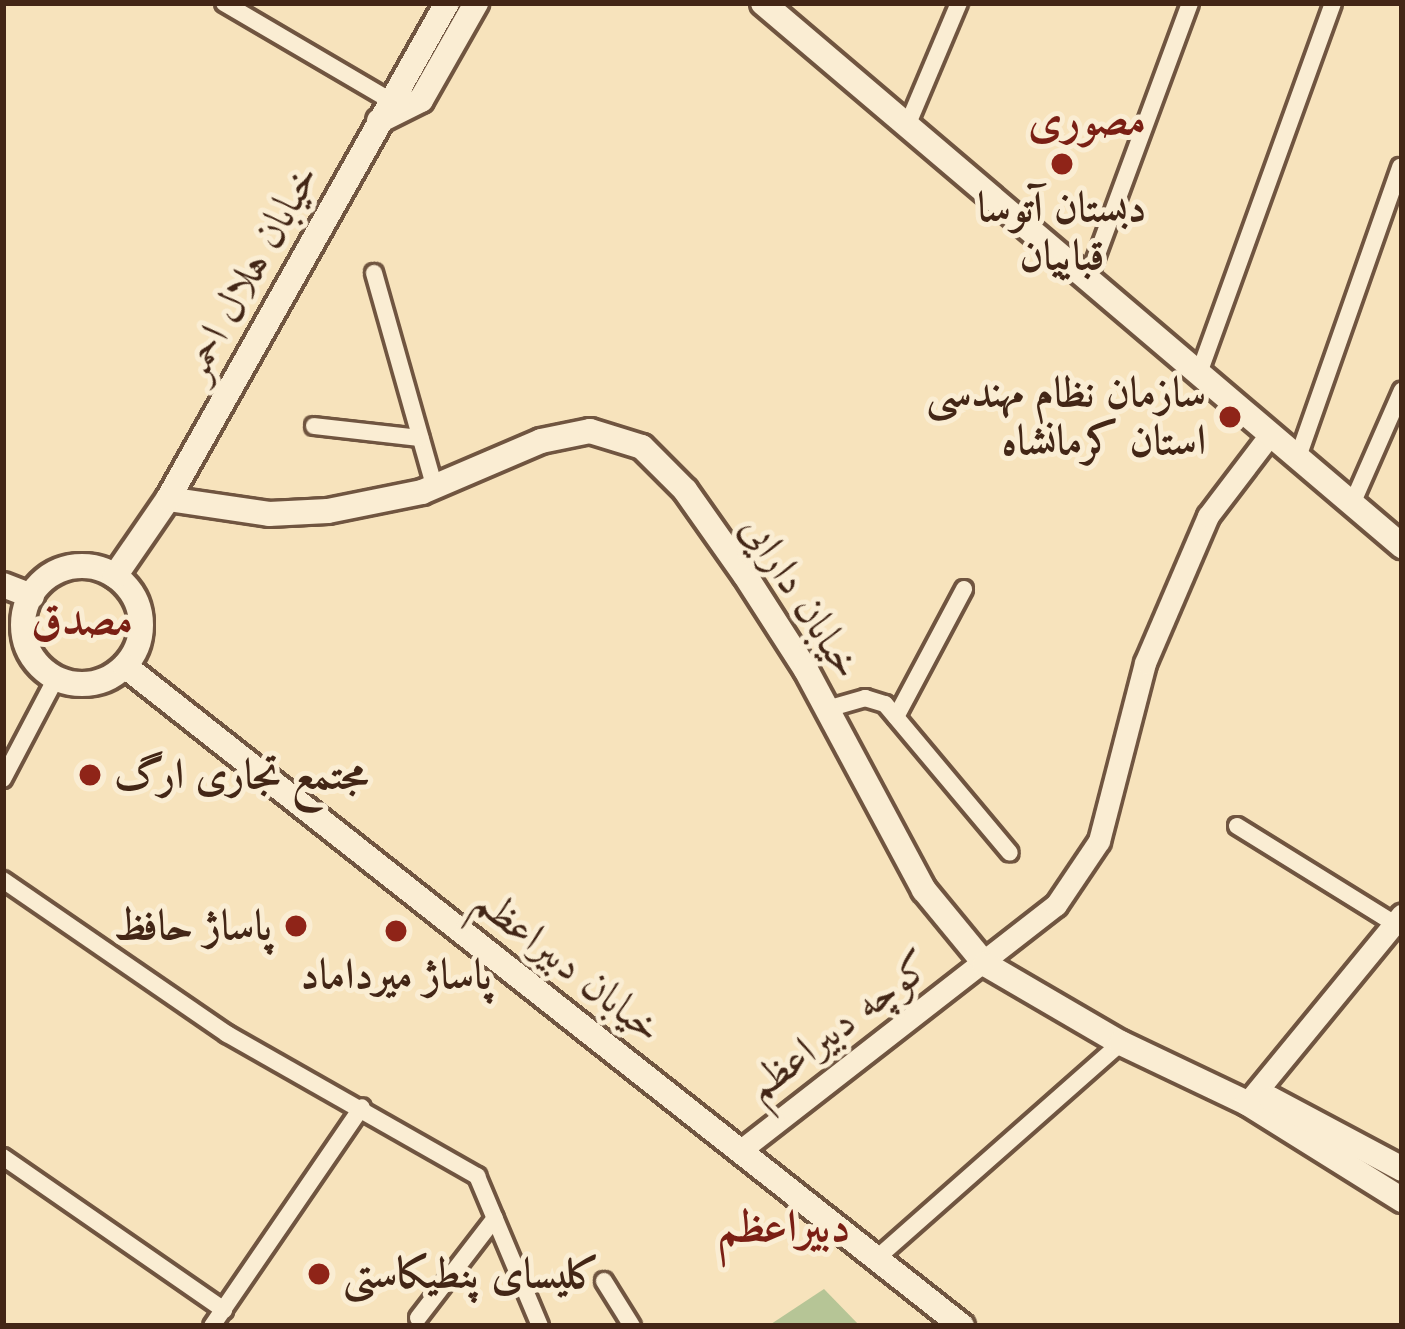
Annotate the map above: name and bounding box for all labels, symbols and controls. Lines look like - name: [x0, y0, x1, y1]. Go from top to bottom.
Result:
- district label: مصوری: [1028, 93, 1146, 147]
- marker: دبستان آتوسا قباییان: [1049, 151, 1075, 177]
- street label: خیابان هلال احمر: [170, 155, 330, 389]
- place label: دبستان آتوسا قباییان: [978, 183, 1146, 282]
- place label: سازمان نظام مهندسی استان کرمانشاه: [926, 368, 1206, 466]
- marker: سازمان نظام مهندسی استان کرمانشاه: [1217, 404, 1243, 430]
- street label: خیابان دارایی: [729, 506, 873, 688]
- district label: مصدق: [31, 593, 133, 647]
- place label: مجتمع تجاری ارگ: [114, 750, 368, 800]
- marker: مجتمع تجاری ارگ: [77, 762, 103, 788]
- street label: خیابان دبیراعظم: [464, 876, 672, 1054]
- place label: پاساژ حافظ: [114, 901, 272, 951]
- marker: پاساژ حافظ: [283, 913, 309, 939]
- marker: پاساژ میرداماد: [383, 918, 409, 944]
- street label: کوچه دبیراعظم: [736, 940, 942, 1112]
- place label: پاساژ میرداماد: [300, 950, 492, 1000]
- district label: دبیراعظم: [717, 1200, 851, 1254]
- place label: کلیسای پنطیکاستی: [343, 1249, 600, 1299]
- marker: کلیسای پنطیکاستی: [306, 1261, 332, 1287]

